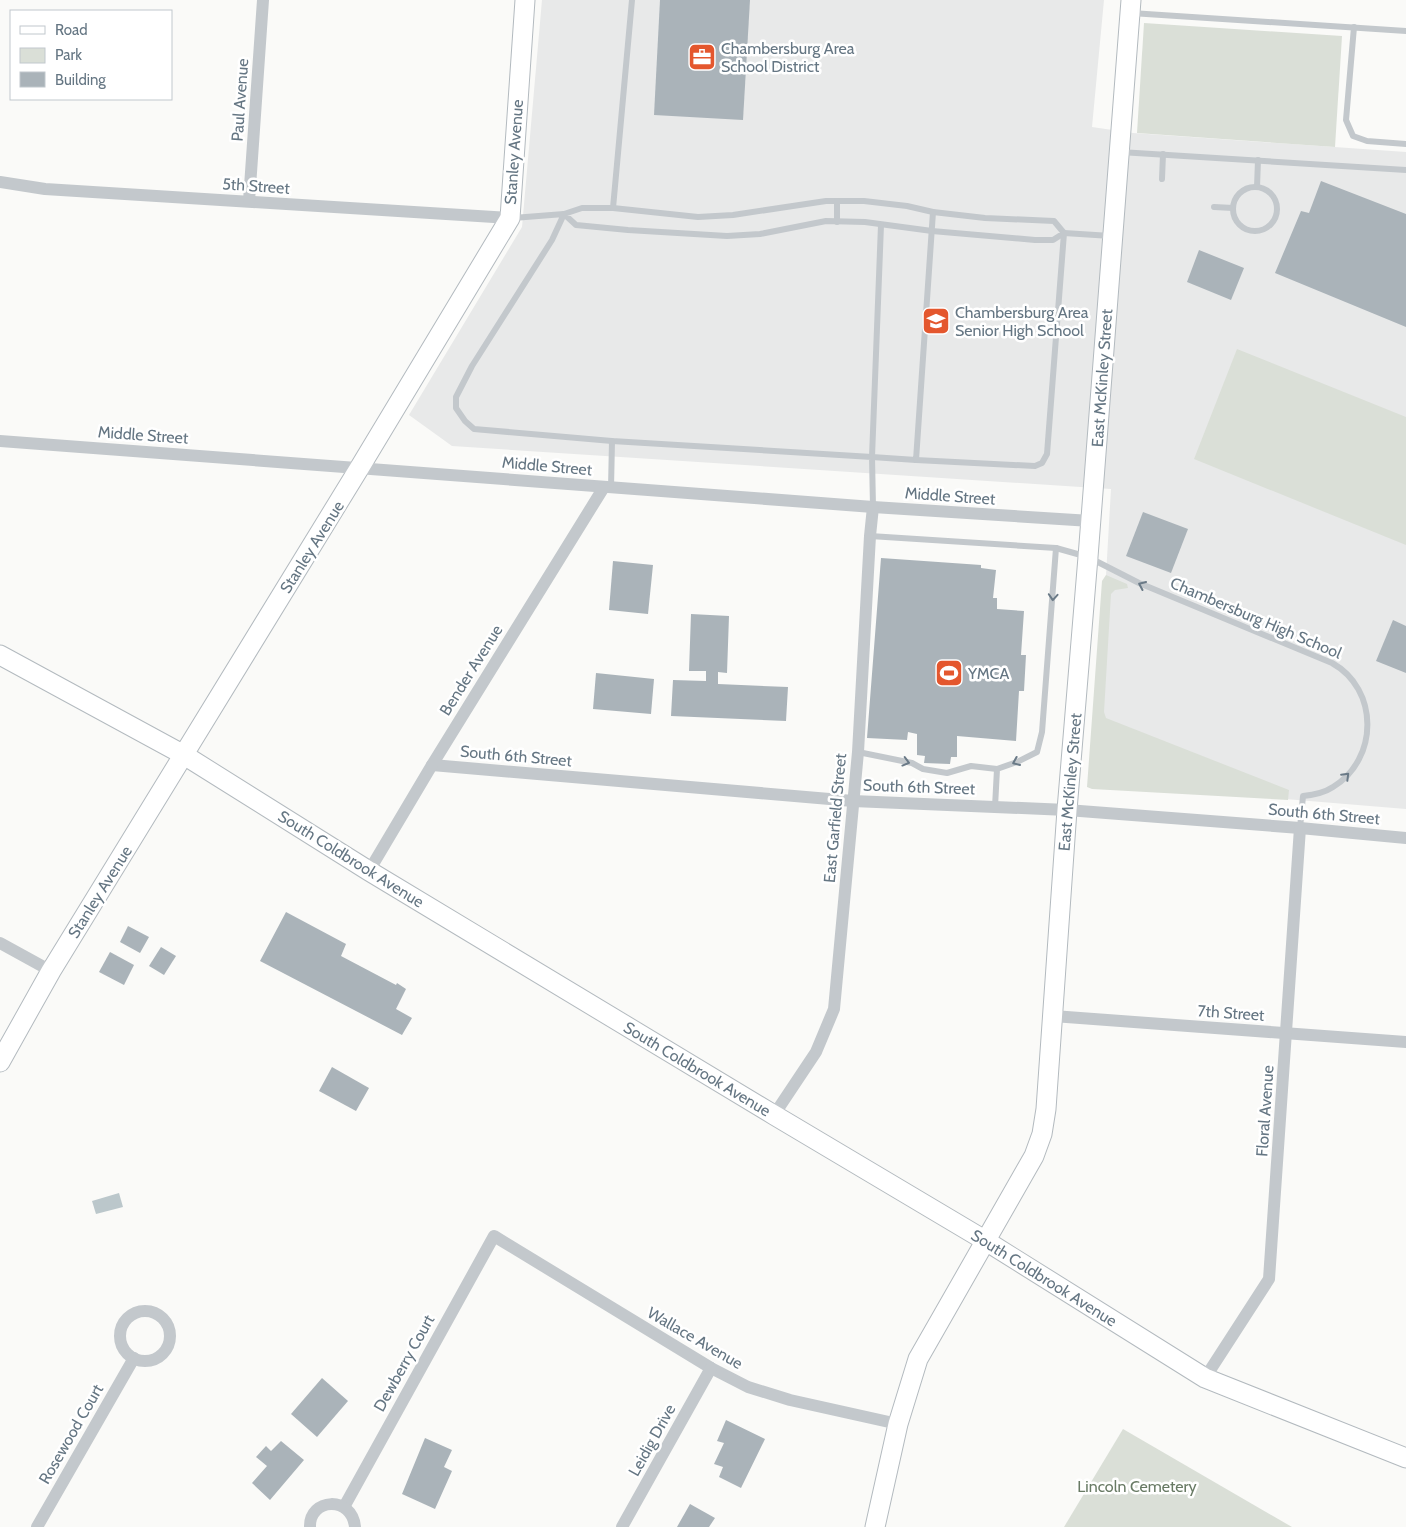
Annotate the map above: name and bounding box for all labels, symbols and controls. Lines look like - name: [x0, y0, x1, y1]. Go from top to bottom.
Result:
- legend: [10, 10, 172, 100]
- text: Road: [55, 21, 88, 39]
- place label: Chambersburg Area School District: [721, 39, 855, 76]
- office icon: Chambersburg Area School District: [687, 42, 717, 72]
- text: Park: [55, 46, 82, 64]
- street label: Paul Avenue: [228, 58, 252, 142]
- text: Building: [55, 71, 106, 89]
- street label: Stanley Avenue: [501, 99, 527, 205]
- street label: 5th Street: [222, 174, 291, 198]
- place label: Chambersburg Area Senior High School: [955, 303, 1089, 340]
- school or university icon: Chambersburg Area Senior High School: [921, 306, 951, 336]
- street label: East McKinley Street: [1088, 308, 1116, 448]
- street label: Middle Street: [97, 422, 189, 448]
- street label: Middle Street: [501, 453, 594, 479]
- street label: Middle Street: [904, 483, 996, 509]
- street label: Stanley Avenue: [276, 497, 348, 597]
- street label: Chambersburg High School: [1167, 573, 1345, 663]
- one-way arrow: [1138, 580, 1147, 591]
- one-way arrow: [1047, 593, 1058, 601]
- street label: Bender Avenue: [436, 621, 506, 719]
- sports icon: YMCA: [934, 658, 964, 688]
- place label: YMCA: [967, 664, 1009, 683]
- street label: East McKinley Street: [1055, 712, 1086, 852]
- street label: South 6th Street: [459, 742, 573, 770]
- street label: East Garfield Street: [820, 752, 850, 883]
- one-way arrow: [901, 756, 910, 767]
- one-way arrow: [1012, 756, 1021, 767]
- one-way arrow: [1340, 772, 1349, 781]
- street label: South 6th Street: [863, 776, 976, 798]
- street label: South 6th Street: [1267, 800, 1381, 828]
- street label: South Coldbrook Avenue: [275, 806, 427, 912]
- street label: Stanley Avenue: [64, 842, 136, 942]
- street label: 7th Street: [1197, 1001, 1266, 1025]
- street label: South Coldbrook Avenue: [620, 1018, 774, 1120]
- street label: Floral Avenue: [1252, 1065, 1278, 1157]
- street label: South Coldbrook Avenue: [968, 1225, 1120, 1331]
- street label: Wallace Avenue: [644, 1303, 746, 1373]
- street label: Dewberry Court: [370, 1311, 439, 1415]
- street label: Rosewood Court: [35, 1380, 107, 1487]
- street label: Leidig Drive: [624, 1401, 680, 1479]
- park label: Lincoln Cemetery: [1077, 1477, 1197, 1496]

